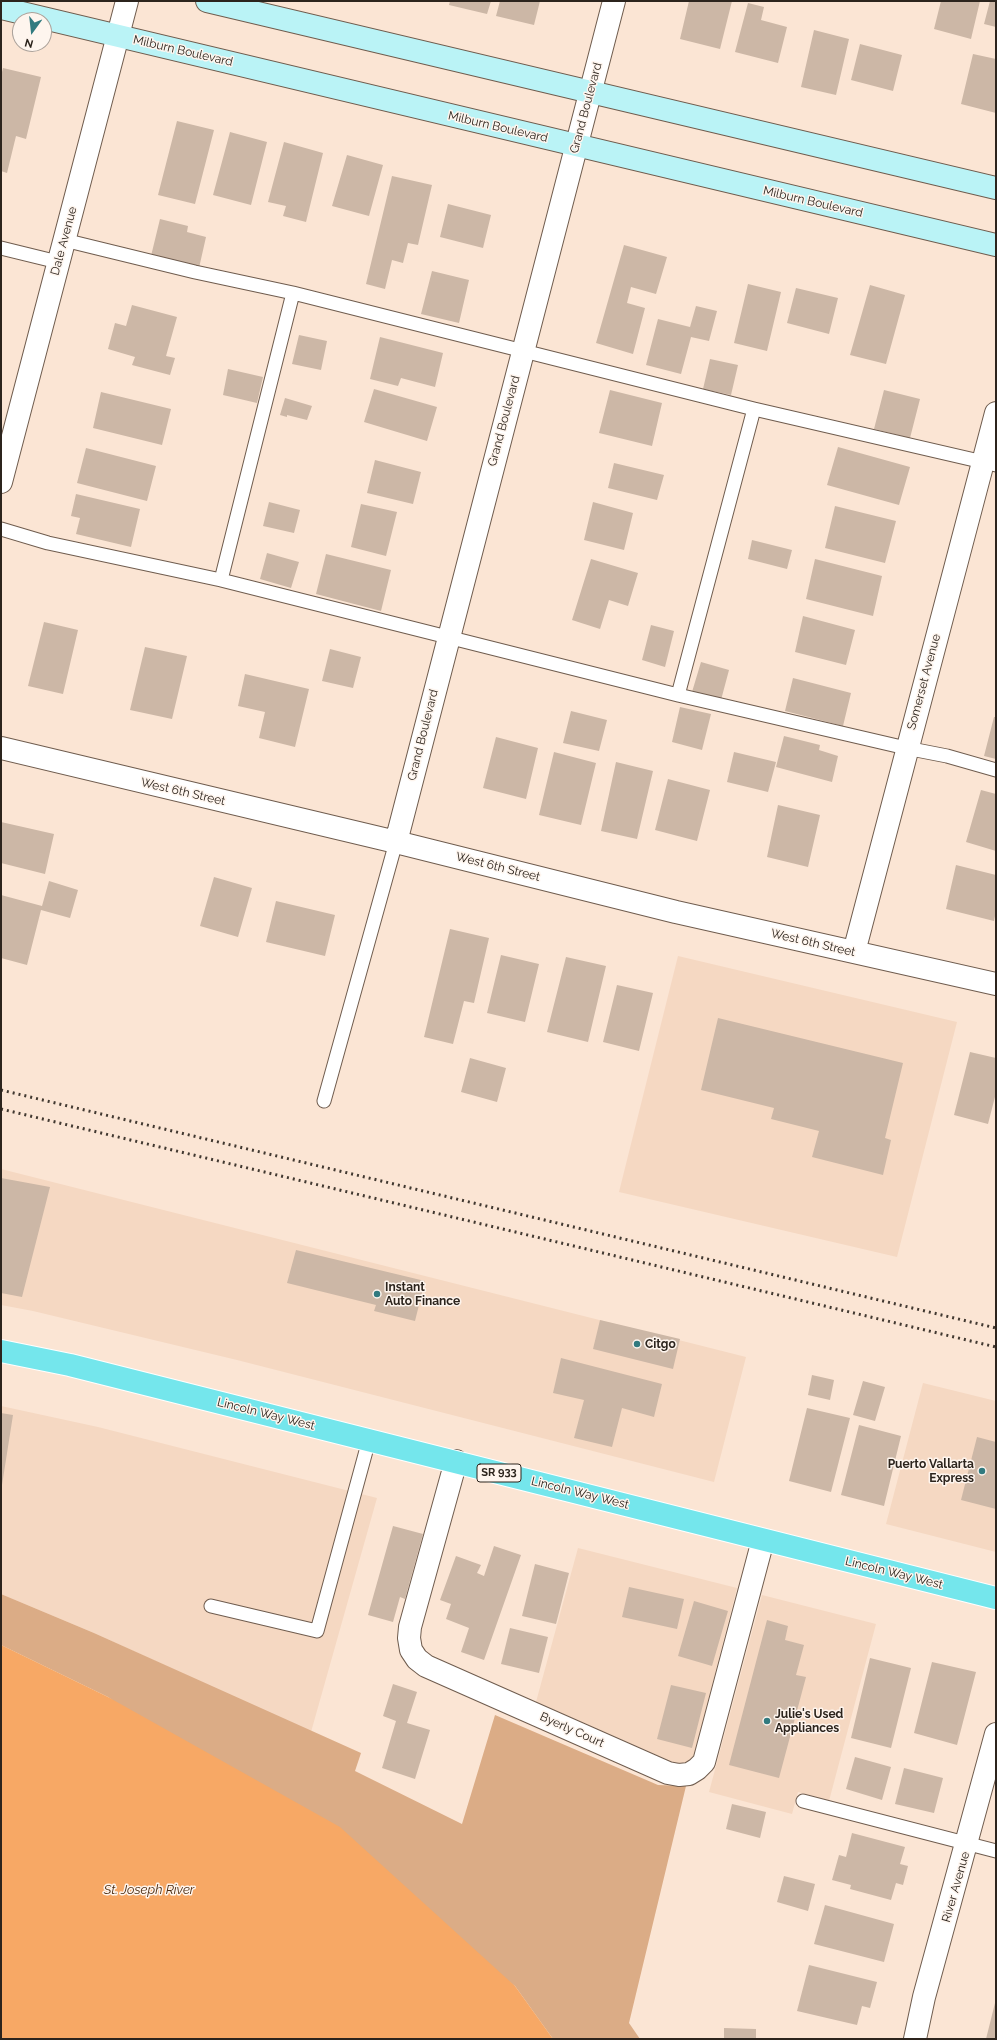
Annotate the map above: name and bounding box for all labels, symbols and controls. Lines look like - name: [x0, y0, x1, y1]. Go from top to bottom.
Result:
- north arrow: [12, 12, 52, 52]
- street label: Milburn Boulevard: [132, 33, 234, 69]
- text: N: [23, 36, 35, 50]
- street label: Grand Boulevard: [567, 61, 605, 155]
- street label: Milburn Boulevard: [447, 109, 549, 145]
- street label: Milburn Boulevard: [762, 184, 864, 220]
- street label: Dale Avenue: [48, 205, 80, 277]
- street label: Grand Boulevard: [485, 374, 523, 468]
- street label: Somerset Avenue: [904, 632, 944, 732]
- street label: Grand Boulevard: [405, 688, 441, 782]
- street label: West 6th Street: [139, 775, 227, 809]
- street label: West 6th Street: [454, 850, 542, 884]
- street label: West 6th Street: [769, 926, 857, 960]
- place label: Instant Auto Finance: [385, 1280, 460, 1308]
- marker: Instant Auto Finance: [372, 1289, 382, 1299]
- place label: Citgo: [645, 1337, 676, 1351]
- marker: Citgo: [632, 1339, 642, 1349]
- street label: Lincoln Way West: [216, 1395, 316, 1433]
- place label: Puerto Vallarta Express: [888, 1457, 974, 1485]
- road number: SR 933: [477, 1464, 521, 1482]
- marker: Puerto Vallarta Express: [977, 1466, 987, 1476]
- street label: Lincoln Way West: [530, 1474, 630, 1512]
- street label: Lincoln Way West: [844, 1554, 944, 1592]
- place label: Julie's Used Appliances: [775, 1707, 843, 1735]
- street label: Byerly Court: [538, 1709, 606, 1751]
- marker: Julie's Used Appliances: [762, 1716, 772, 1726]
- street label: River Avenue: [939, 1850, 973, 1924]
- water label: St. Joseph River: [104, 1882, 194, 1898]

